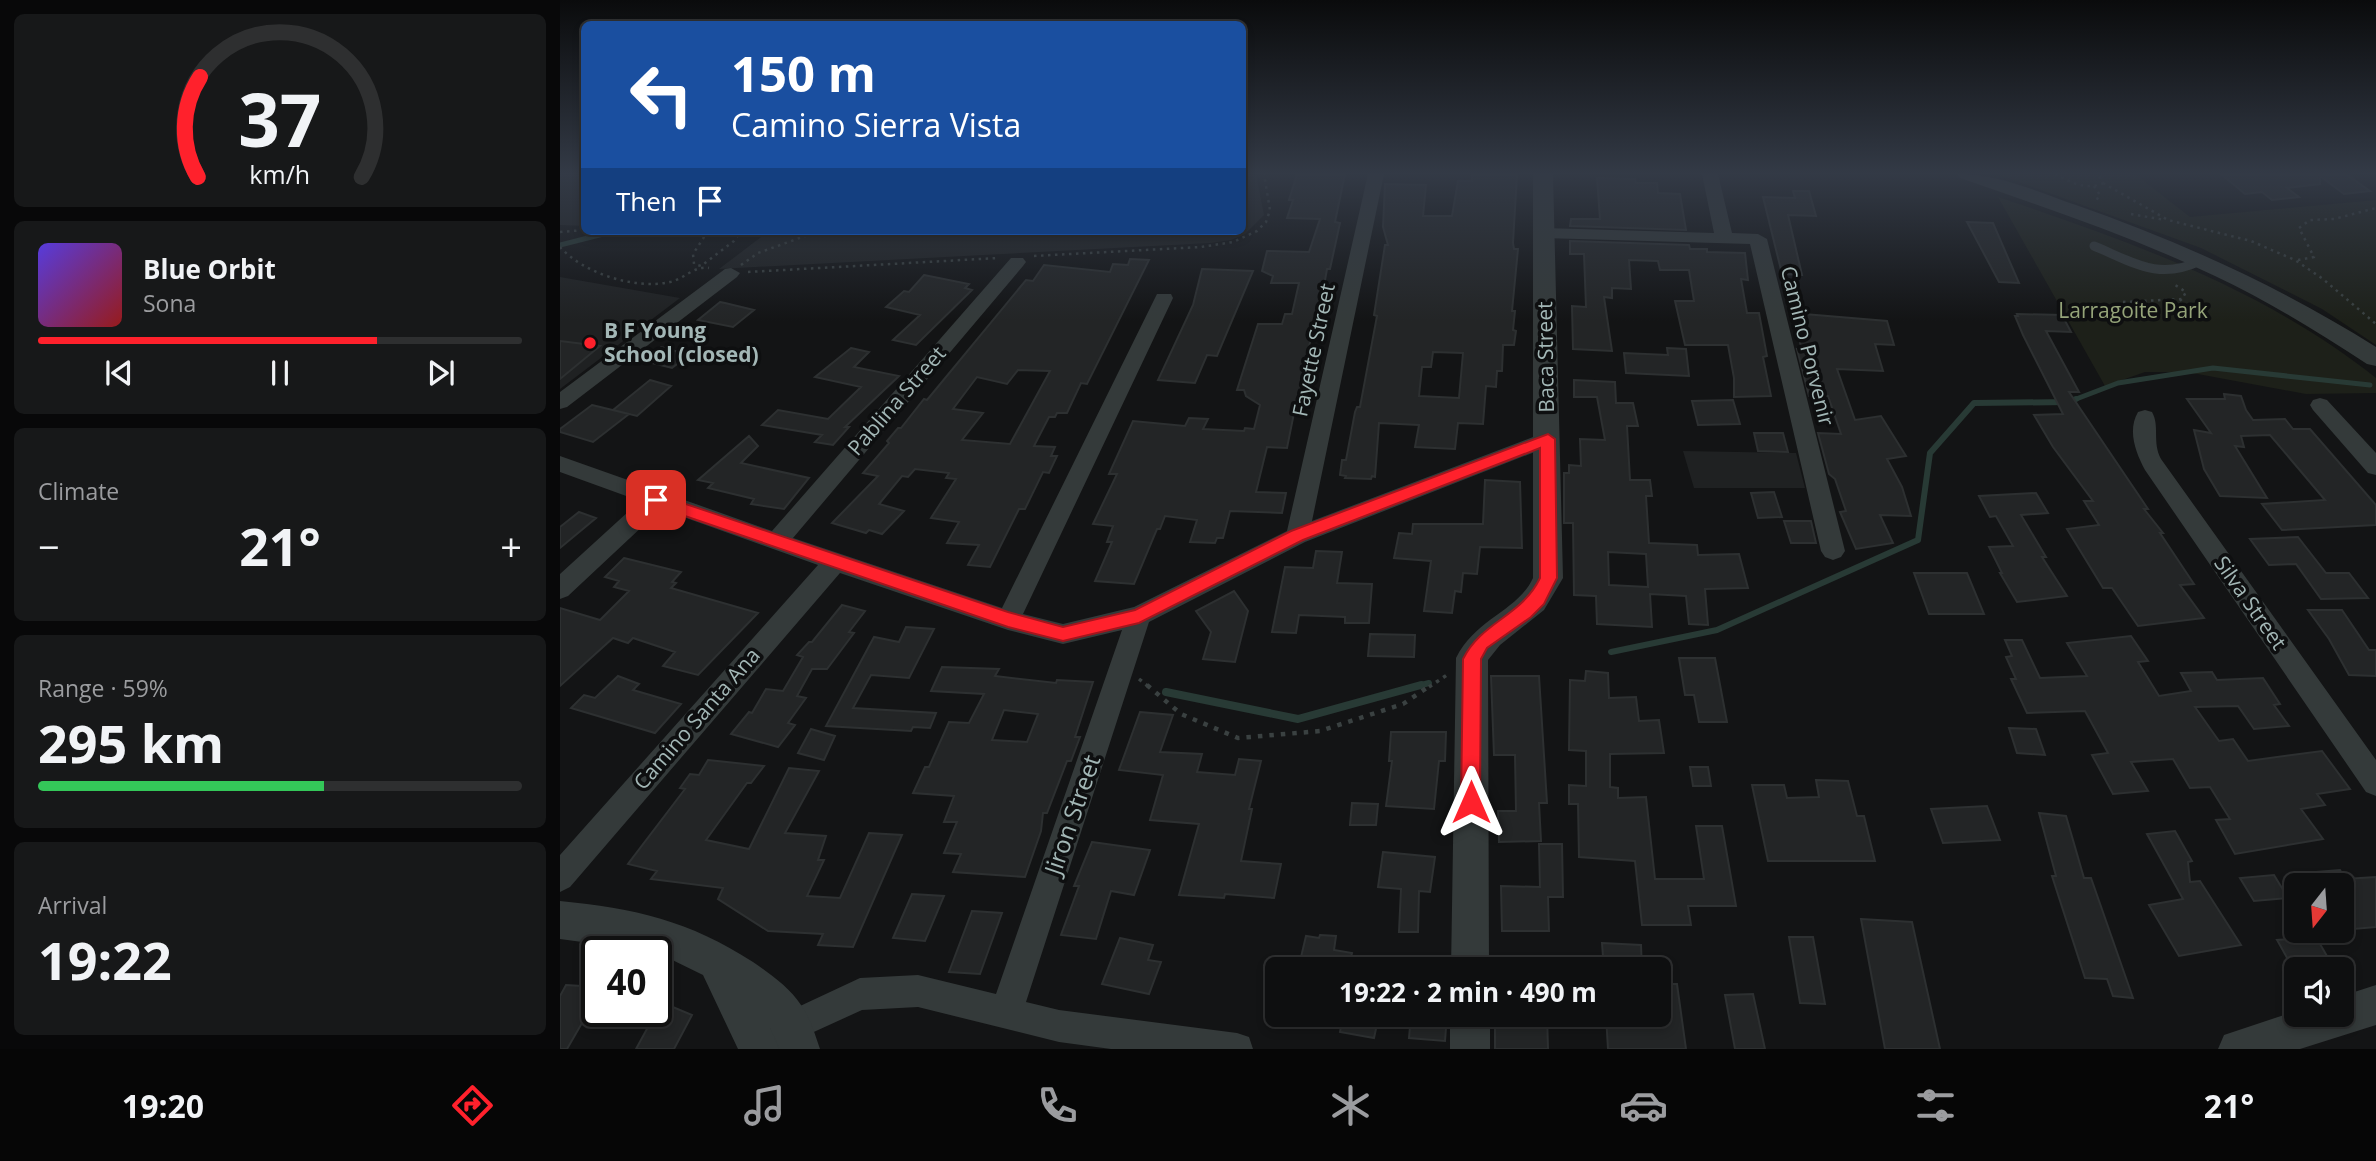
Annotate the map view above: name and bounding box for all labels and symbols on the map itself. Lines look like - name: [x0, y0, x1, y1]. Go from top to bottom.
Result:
- street label: Camino Porvenir: [1775, 263, 1841, 429]
- street label: Fayette Street: [1285, 281, 1341, 419]
- park label: Larragoite Park: [2058, 296, 2208, 324]
- street label: Baca Street: [1530, 301, 1560, 413]
- place label: B F Young School (closed): [604, 316, 759, 368]
- marker: B F Young School (closed): [582, 335, 598, 351]
- street label: Pablina Street: [841, 340, 952, 461]
- pin: [626, 470, 686, 530]
- street label: Silva Street: [2208, 550, 2293, 655]
- street label: Camino Santa Ana: [627, 642, 766, 795]
- street label: Jiron Street: [1035, 750, 1107, 881]
- position arrow: [1434, 765, 1508, 839]
- north arrow: [2284, 873, 2354, 943]
- speed limit sign: 40: [581, 936, 672, 1027]

